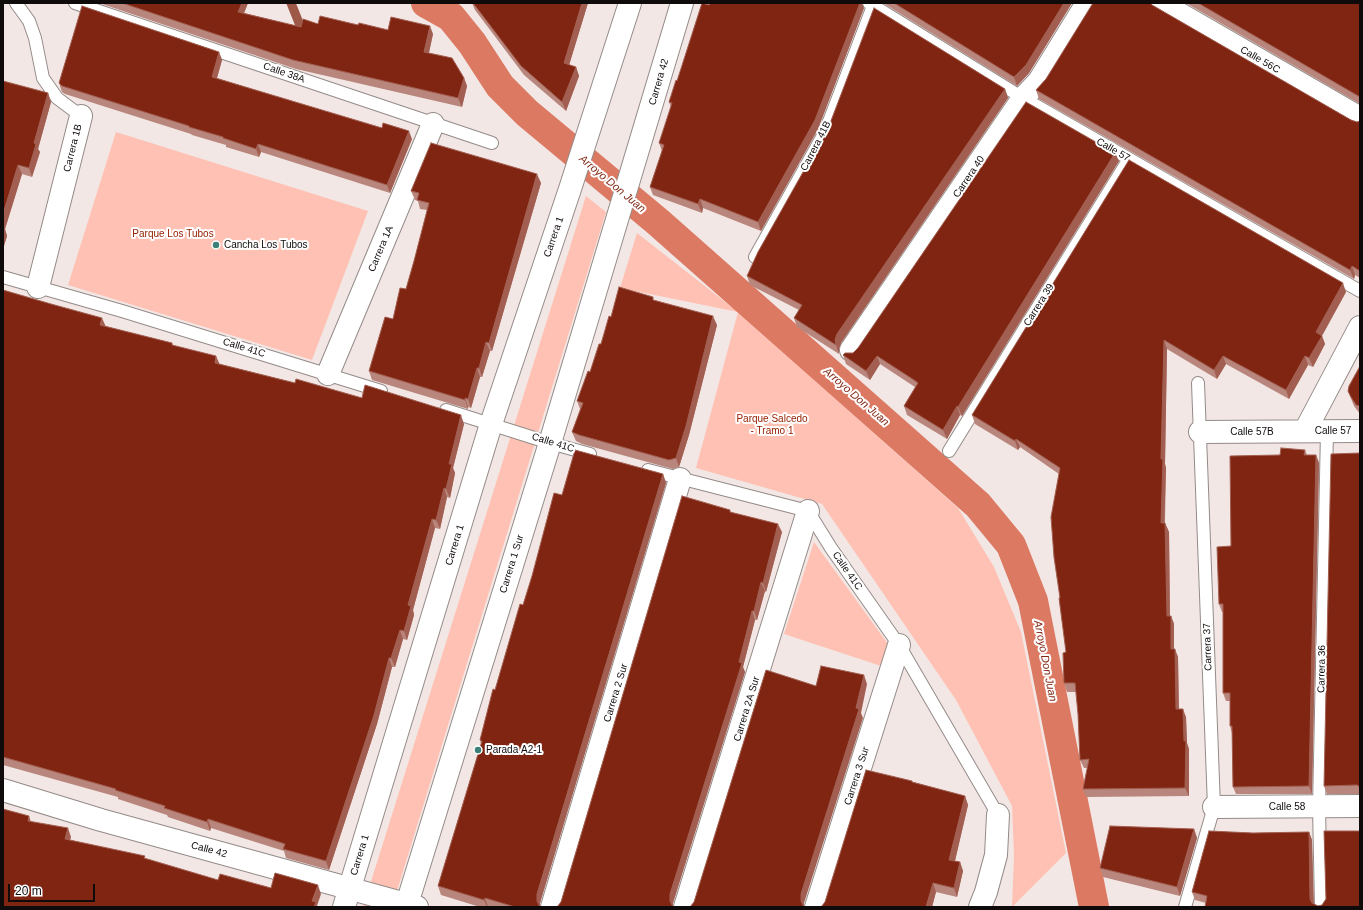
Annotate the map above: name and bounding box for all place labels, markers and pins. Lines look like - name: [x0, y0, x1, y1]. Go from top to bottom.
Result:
- place label: Cancha Los Tubos: [224, 239, 308, 251]
- marker: Cancha Los Tubos: [211, 240, 221, 250]
- place label: Parada A2-1: [486, 744, 542, 756]
- marker: Parada A2-1: [473, 745, 483, 755]

